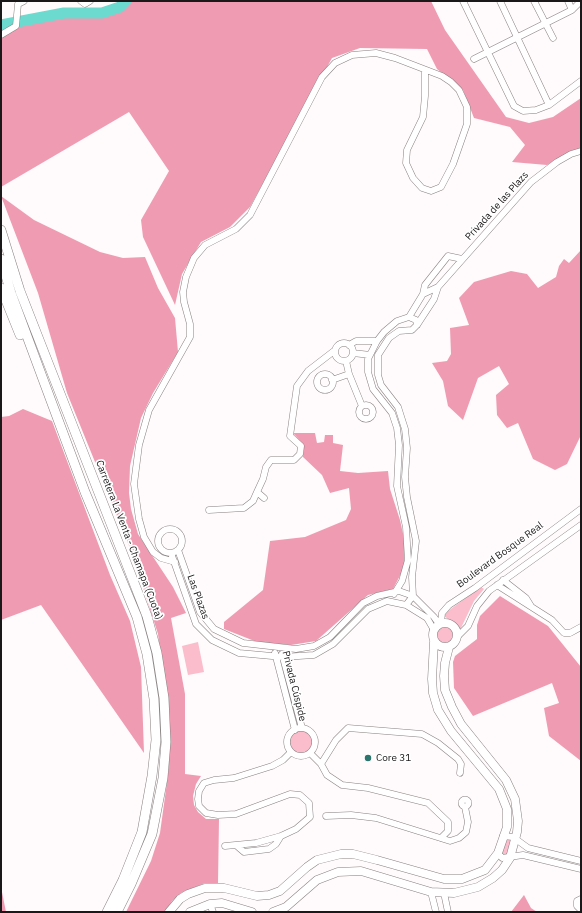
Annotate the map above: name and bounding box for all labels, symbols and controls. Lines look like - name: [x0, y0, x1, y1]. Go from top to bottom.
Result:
- street label: Privada de las Plazs: [463, 169, 531, 243]
- street label: Carretera La Venta - Chamapa (Cuota): [93, 459, 165, 621]
- street label: Boulevard Bosque Real: [454, 520, 546, 590]
- street label: Las Plazas: [184, 573, 212, 621]
- street label: Privada Cúspide: [279, 650, 309, 722]
- place label: Core 31: [376, 752, 411, 764]
- marker: Core 31: [363, 753, 373, 763]

